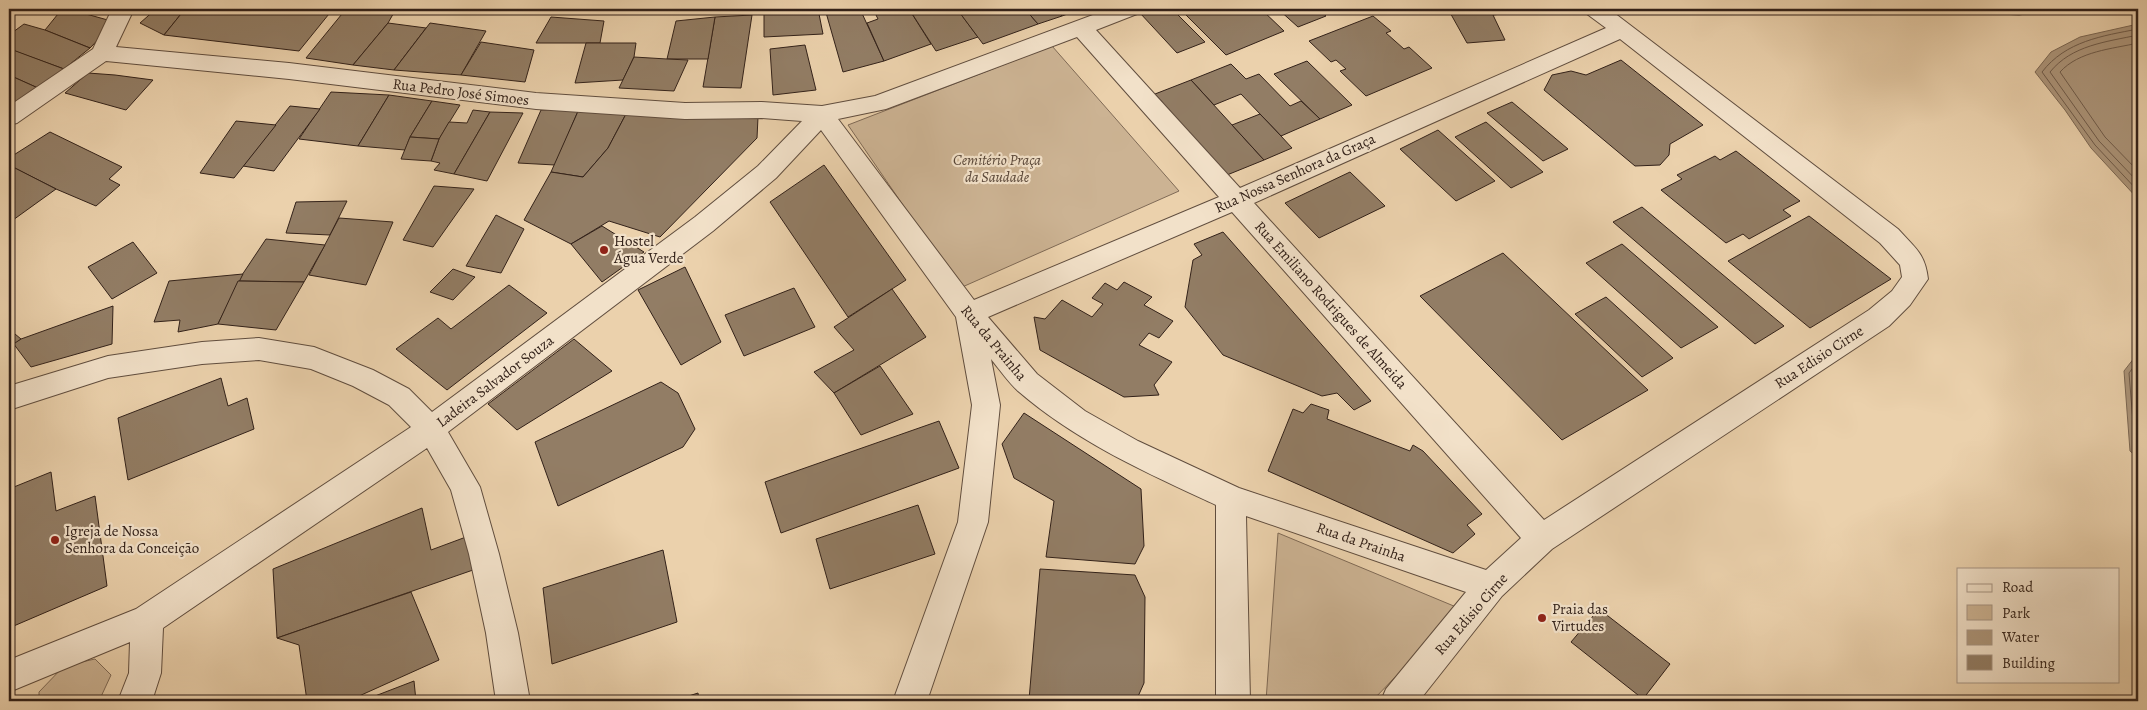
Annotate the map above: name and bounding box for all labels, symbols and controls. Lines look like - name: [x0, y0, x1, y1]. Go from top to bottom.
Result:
- street label: Rua Pedro José Simoes: [392, 74, 530, 110]
- street label: Rua Nossa Senhora da Graça: [1211, 128, 1379, 218]
- park label: Cemitério Praça da Saudade: [953, 150, 1041, 187]
- street label: Rua Emiliano Rodrigues de Almeida: [1250, 217, 1412, 393]
- place label: Hostel Água Verde: [613, 231, 684, 268]
- marker: Hostel Água Verde: [598, 244, 610, 256]
- street label: Rua da Prainha: [956, 301, 1032, 385]
- street label: Rua Edisio Cirne: [1771, 321, 1868, 393]
- street label: Ladeira Salvador Souza: [432, 330, 558, 432]
- street label: Rua da Prainha: [1314, 517, 1408, 567]
- place label: Igreja de Nossa Senhora da Conceição: [65, 521, 199, 558]
- marker: Igreja de Nossa Senhora da Conceição: [49, 534, 61, 546]
- legend: [1957, 568, 2120, 682]
- street label: Rua Edisio Cirne: [1430, 569, 1512, 659]
- text: Road: [2002, 577, 2034, 597]
- place label: Praia das Virtudes: [1551, 599, 1608, 636]
- text: Park: [2002, 603, 2031, 623]
- marker: Praia das Virtudes: [1536, 612, 1548, 624]
- text: Water: [2001, 627, 2039, 647]
- text: Building: [2002, 653, 2055, 673]

